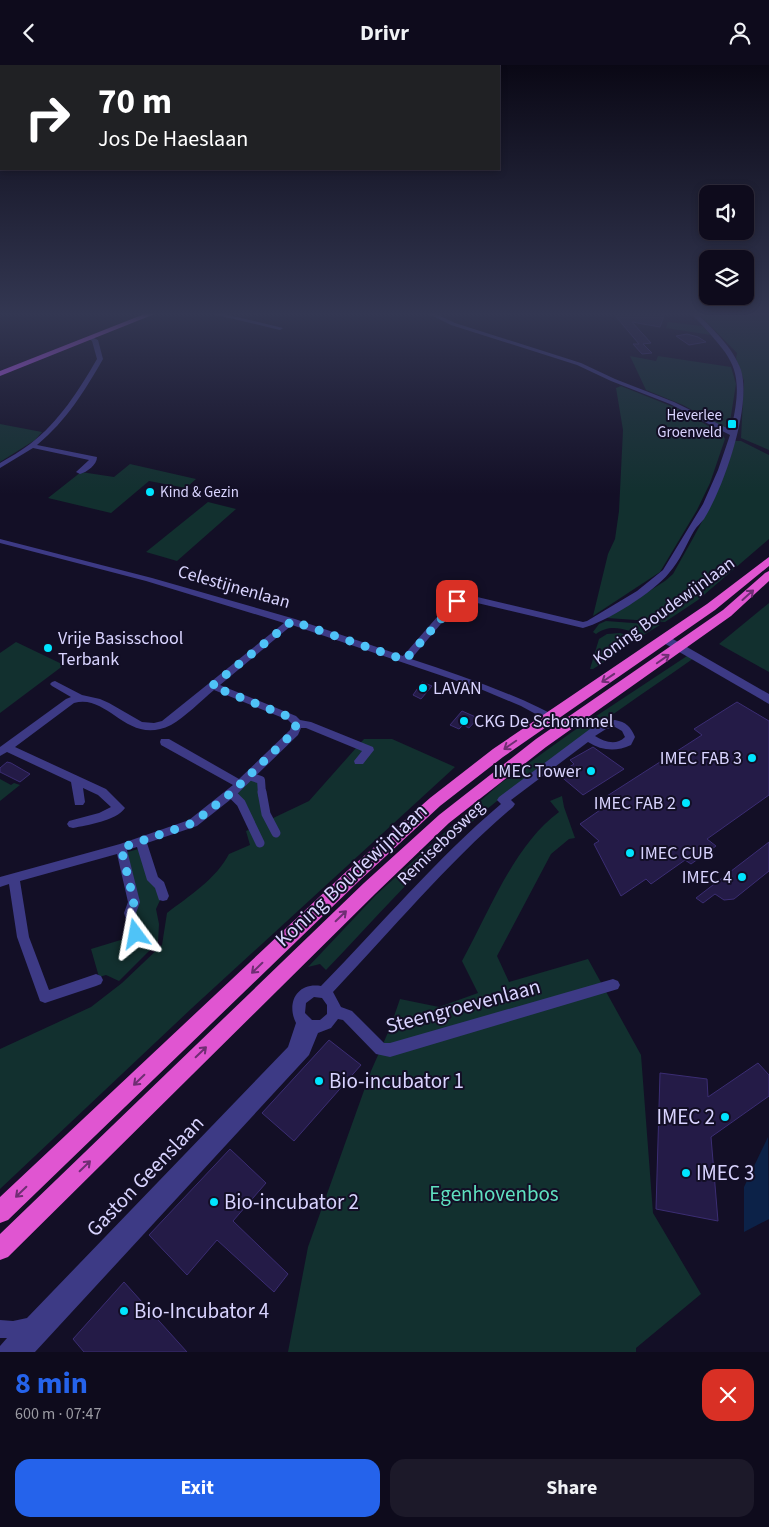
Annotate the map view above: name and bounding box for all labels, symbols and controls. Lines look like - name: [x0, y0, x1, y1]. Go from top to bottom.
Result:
- text: Drivr: [360, 17, 409, 49]
- icon: back: [15, 19, 43, 47]
- icon: person: [726, 19, 754, 47]
- text: 70 m: [98, 77, 172, 127]
- icon: right: [15, 85, 80, 150]
- text: Jos De Haeslaan: [98, 123, 248, 155]
- map controls: [699, 185, 754, 305]
- button: sound: [699, 185, 754, 240]
- button: layers: [699, 250, 754, 305]
- place label: Heverlee Groenveld: [657, 405, 722, 443]
- marker: Heverlee Groenveld: [726, 418, 738, 430]
- place label: Kind & Gezin: [160, 482, 239, 503]
- marker: Kind & Gezin: [144, 486, 156, 498]
- street label: Koning Boudewijnlaan: [588, 551, 740, 671]
- street label: Celestijnenlaan: [175, 559, 293, 615]
- pin: [436, 580, 478, 622]
- icon: arrive: [443, 587, 471, 615]
- one-way arrow: [742, 589, 755, 601]
- place label: Vrije Basisschool Terbank: [58, 626, 183, 672]
- marker: Vrije Basisschool Terbank: [42, 642, 54, 654]
- one-way arrow: [656, 654, 670, 664]
- one-way arrow: [601, 673, 615, 683]
- place label: LAVAN: [433, 676, 482, 701]
- marker: LAVAN: [417, 682, 429, 694]
- place label: CKG De Schommel: [474, 709, 613, 734]
- marker: CKG De Schommel: [458, 715, 470, 727]
- one-way arrow: [503, 740, 517, 750]
- place label: IMEC FAB 3: [660, 746, 742, 771]
- marker: IMEC FAB 3: [746, 752, 758, 764]
- place label: IMEC Tower: [494, 759, 582, 784]
- marker: IMEC Tower: [585, 765, 597, 777]
- place label: IMEC FAB 2: [594, 791, 676, 816]
- street label: Remisebosweg: [392, 795, 490, 891]
- street label: Koning Boudewijnlaan: [268, 796, 434, 954]
- marker: IMEC FAB 2: [680, 797, 692, 809]
- place label: IMEC CUB: [640, 841, 713, 866]
- marker: IMEC CUB: [624, 847, 636, 859]
- place label: IMEC 4: [682, 865, 732, 890]
- marker: IMEC 4: [736, 871, 748, 883]
- position arrow: [109, 907, 161, 959]
- one-way arrow: [334, 910, 347, 922]
- one-way arrow: [250, 962, 263, 974]
- street label: Steengroevenlaan: [382, 971, 544, 1041]
- one-way arrow: [195, 1046, 207, 1059]
- place label: Bio-incubator 1: [329, 1066, 464, 1096]
- one-way arrow: [133, 1074, 145, 1086]
- marker: Bio-incubator 1: [313, 1075, 325, 1087]
- place label: IMEC 2: [657, 1102, 715, 1132]
- street label: Gaston Geenslaan: [79, 1109, 211, 1243]
- marker: IMEC 2: [719, 1111, 731, 1123]
- place label: IMEC 3: [696, 1158, 755, 1188]
- one-way arrow: [79, 1160, 91, 1172]
- marker: IMEC 3: [680, 1167, 692, 1179]
- park label: Egenhovenbos: [429, 1179, 559, 1209]
- one-way arrow: [15, 1185, 27, 1198]
- place label: Bio-incubator 2: [224, 1187, 359, 1217]
- marker: Bio-incubator 2: [208, 1196, 220, 1208]
- place label: Bio-Incubator 4: [134, 1296, 269, 1326]
- marker: Bio-Incubator 4: [118, 1305, 130, 1317]
- text: 8 min: [15, 1362, 88, 1405]
- button: close: [702, 1369, 754, 1421]
- text: 600 m · 07:47: [15, 1403, 102, 1425]
- button: Exit: [15, 1459, 380, 1517]
- button: Share: [390, 1459, 754, 1517]

